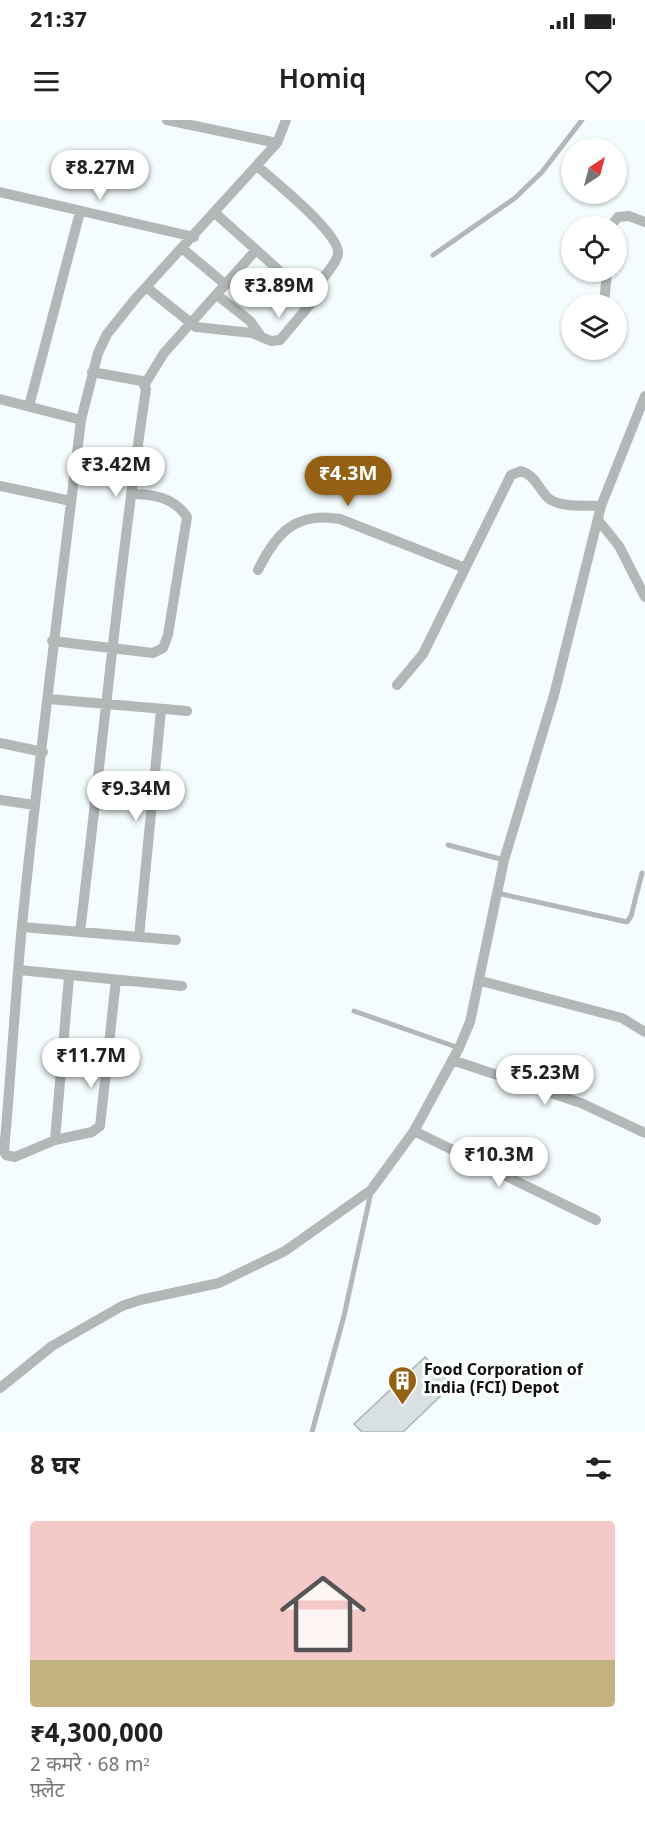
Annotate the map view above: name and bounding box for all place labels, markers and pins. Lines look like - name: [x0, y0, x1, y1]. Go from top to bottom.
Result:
- pin: ₹8.27M: [51, 150, 149, 201]
- pin: ₹3.89M: [230, 268, 328, 319]
- pin: ₹3.42M: [67, 447, 165, 498]
- pin: ₹4.3M: [306, 456, 390, 507]
- pin: ₹9.34M: [87, 771, 185, 822]
- pin: ₹11.7M: [42, 1038, 140, 1089]
- pin: ₹5.23M: [496, 1055, 594, 1106]
- pin: ₹10.3M: [450, 1137, 548, 1188]
- place label: Food Corporation of India (FCI) Depot: [424, 1361, 584, 1400]
- building icon: Food Corporation of India (FCI) Depot: [387, 1364, 419, 1406]

